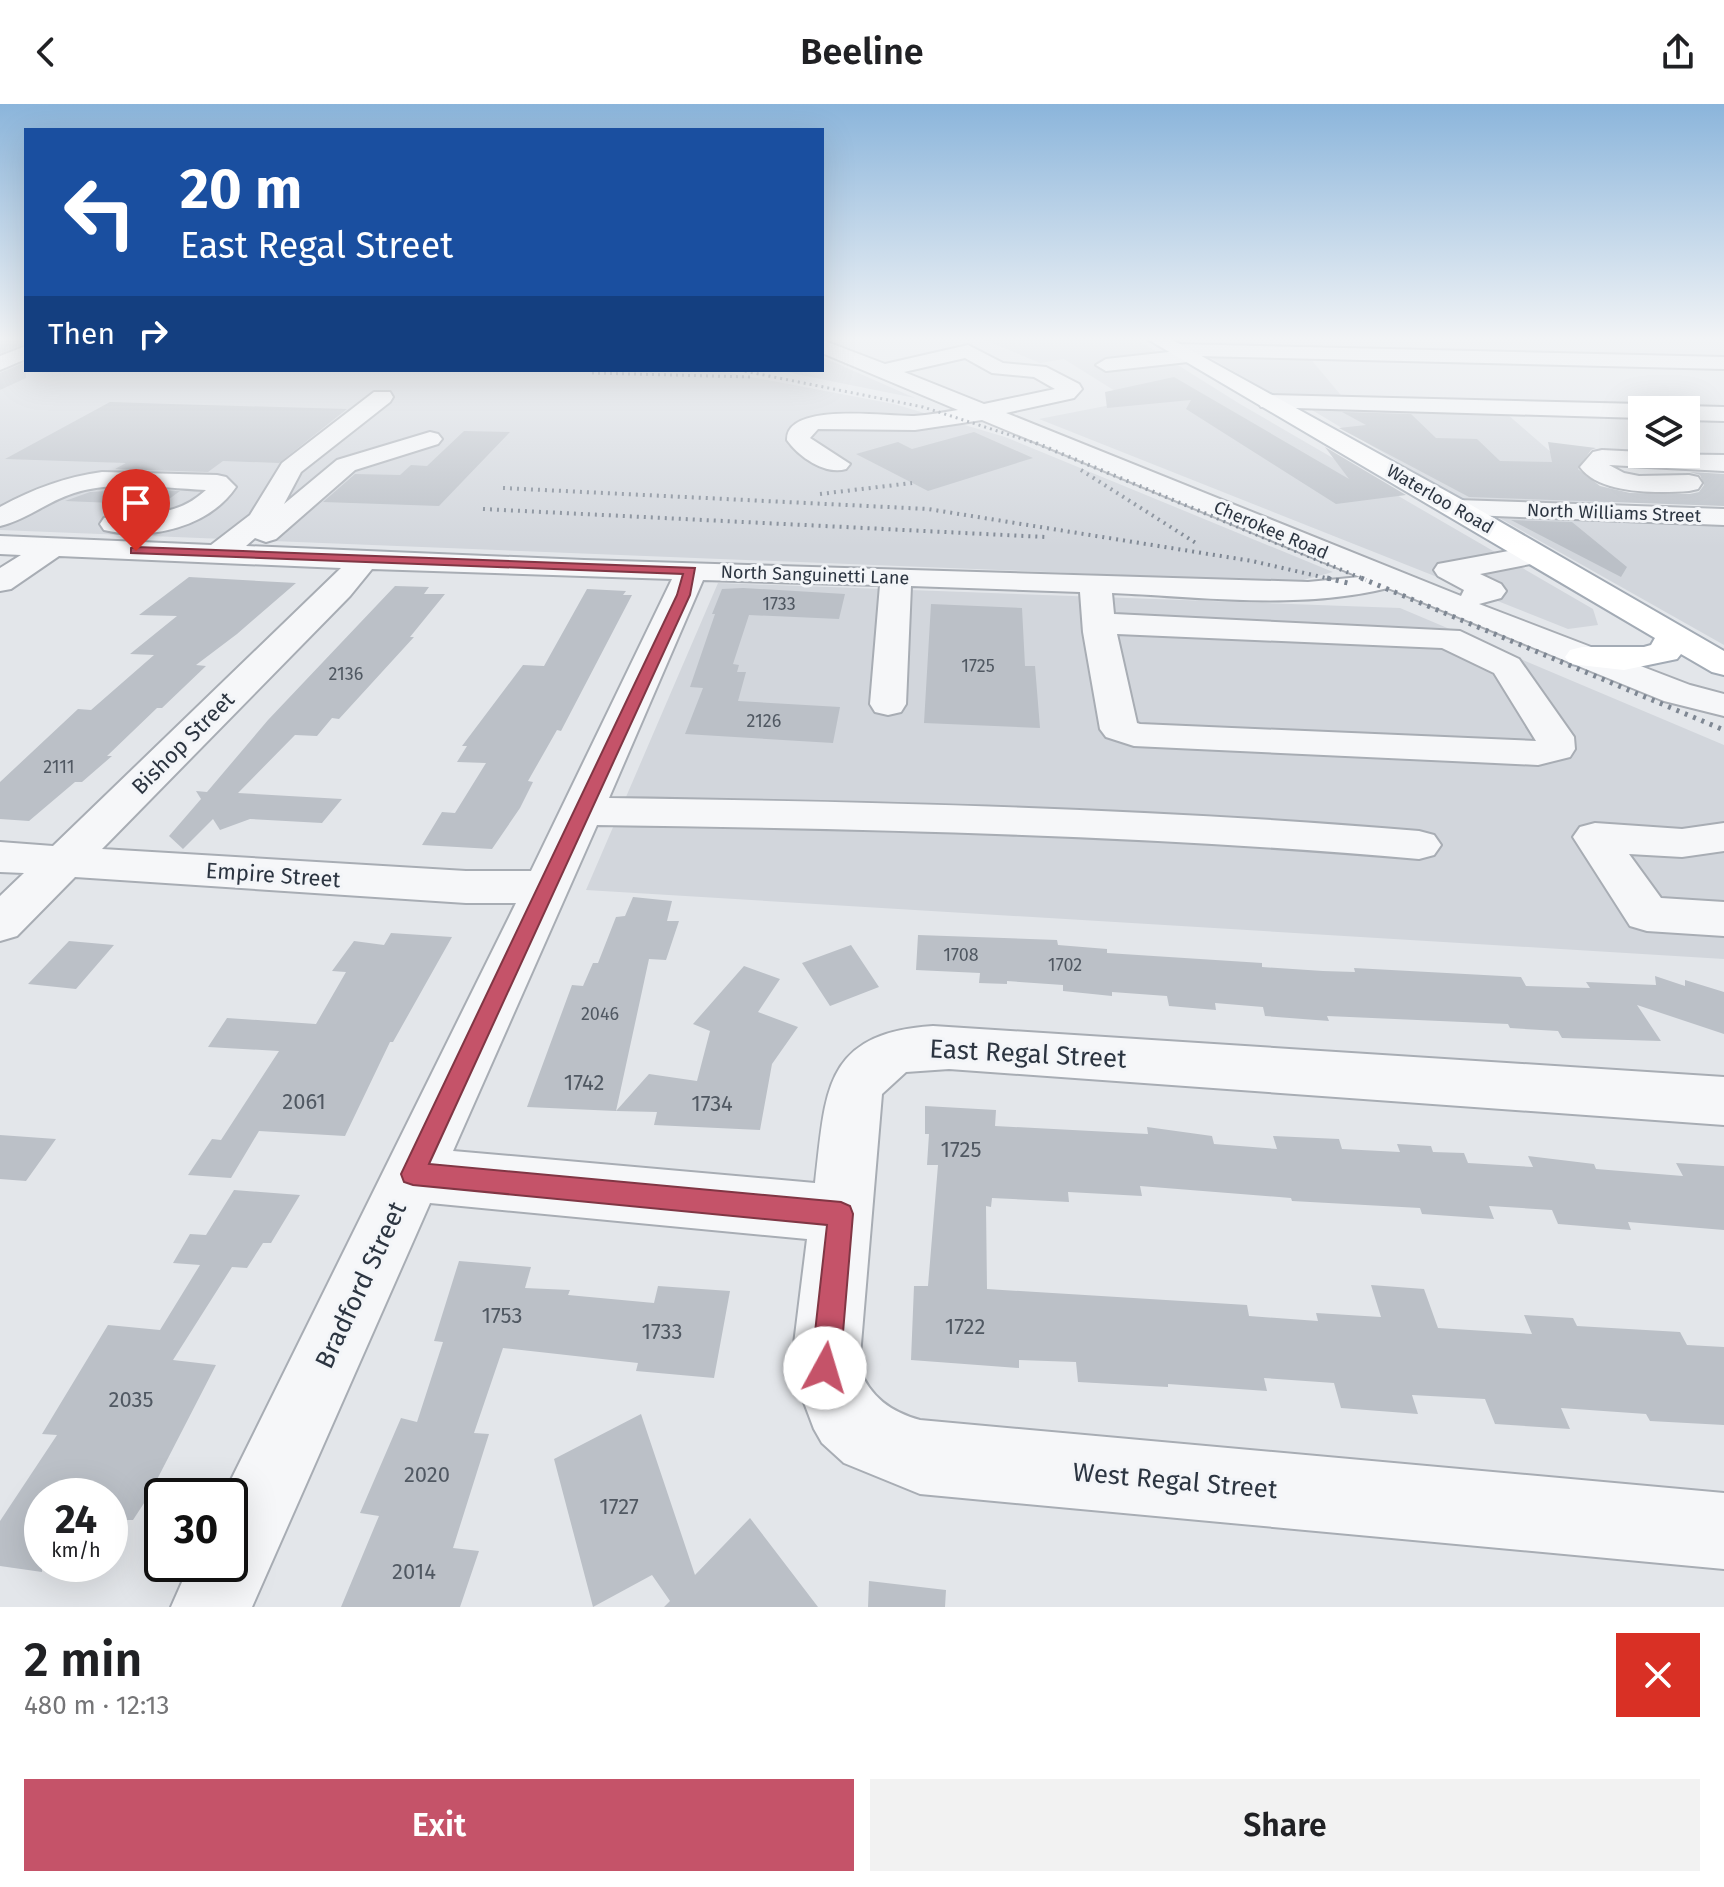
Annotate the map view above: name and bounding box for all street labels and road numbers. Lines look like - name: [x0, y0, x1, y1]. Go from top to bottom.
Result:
- street label: Waterloo Road: [1383, 460, 1497, 538]
- street label: Cherokee Road: [1210, 496, 1332, 564]
- street label: North Williams Street: [1526, 499, 1702, 527]
- street label: North Sanguinetti Lane: [720, 561, 910, 589]
- street label: Bishop Street: [126, 686, 240, 800]
- street label: Empire Street: [205, 857, 341, 893]
- street label: East Regal Street: [929, 1033, 1128, 1075]
- street label: Bradford Street: [309, 1196, 413, 1373]
- street label: West Regal Street: [1071, 1457, 1279, 1505]

